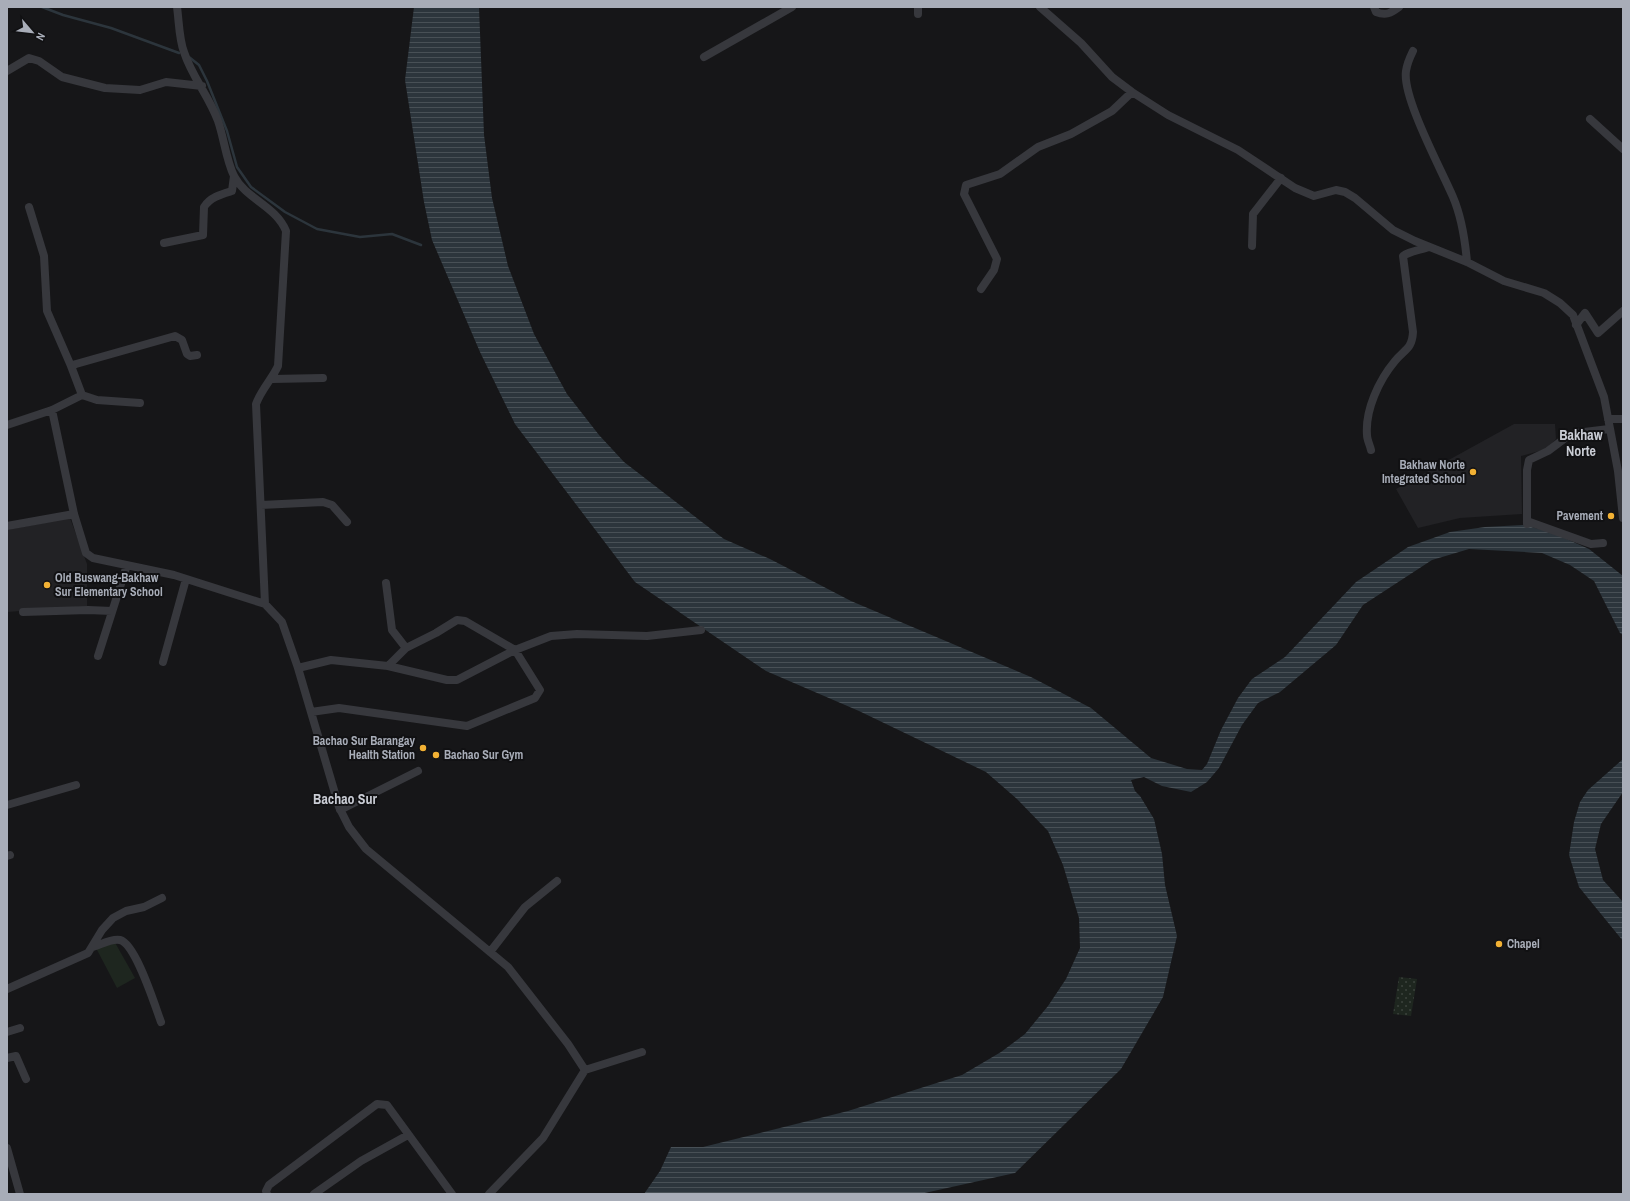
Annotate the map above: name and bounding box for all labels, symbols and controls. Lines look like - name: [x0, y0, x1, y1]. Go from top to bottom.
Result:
- north arrow: [12, 12, 52, 52]
- text: N: [33, 31, 49, 43]
- district label: Bakhaw Norte: [1559, 426, 1603, 460]
- place label: Bakhaw Norte Integrated School: [1382, 457, 1466, 487]
- marker: Bakhaw Norte Integrated School: [1468, 467, 1478, 477]
- place label: Pavement: [1557, 508, 1604, 524]
- marker: Pavement: [1606, 511, 1616, 521]
- place label: Old Buswang-Bakhaw Sur Elementary School: [55, 570, 163, 600]
- marker: Old Buswang-Bakhaw Sur Elementary School: [42, 580, 52, 590]
- place label: Bachao Sur Barangay Health Station: [313, 733, 416, 763]
- marker: Bachao Sur Barangay Health Station: [418, 743, 428, 753]
- place label: Bachao Sur Gym: [444, 747, 524, 763]
- marker: Bachao Sur Gym: [431, 750, 441, 760]
- district label: Bachao Sur: [313, 790, 377, 808]
- place label: Chapel: [1507, 936, 1540, 952]
- marker: Chapel: [1494, 939, 1504, 949]

